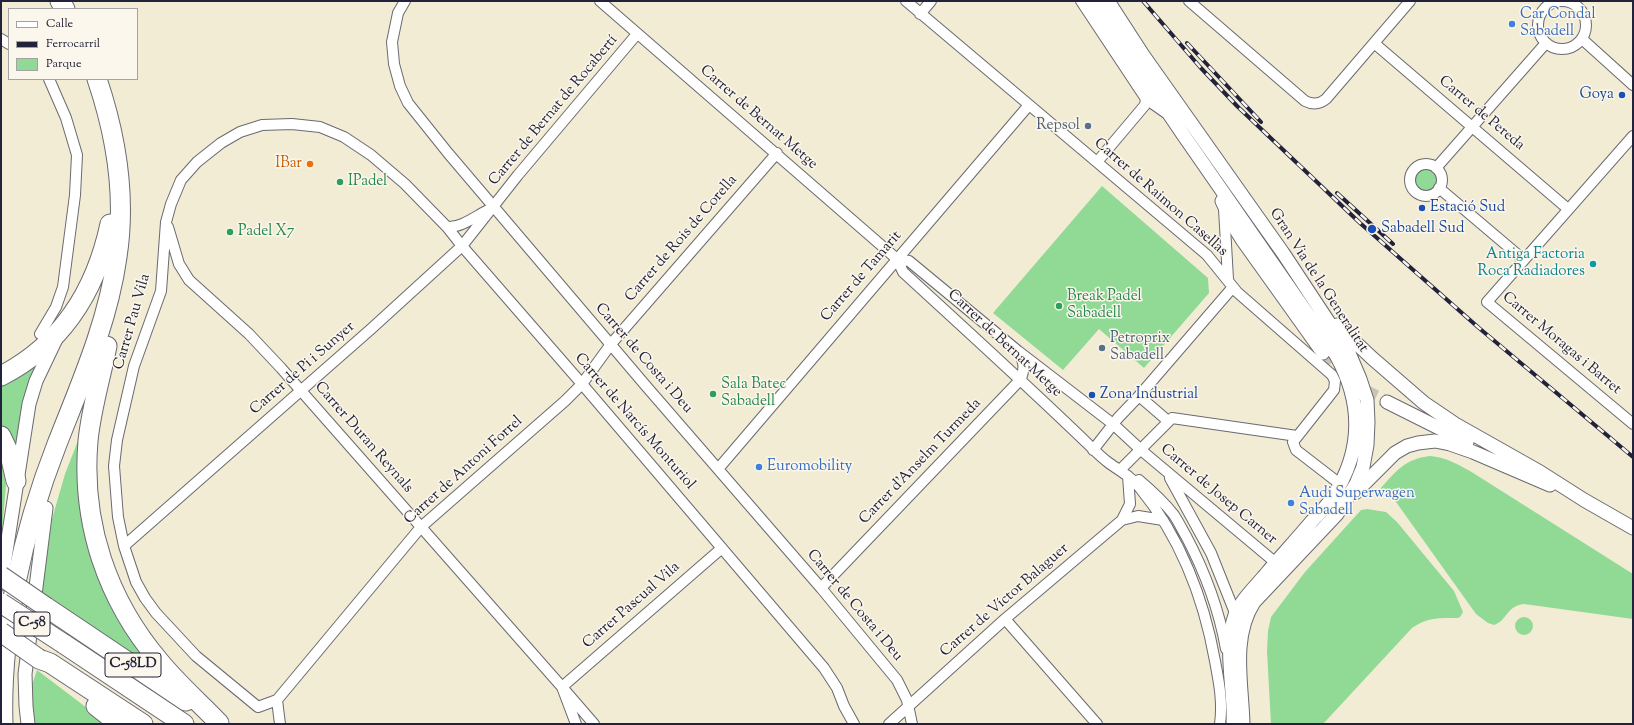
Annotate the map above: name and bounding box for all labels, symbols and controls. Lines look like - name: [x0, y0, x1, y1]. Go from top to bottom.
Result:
- place label: Car Condal Sabadell: [1520, 6, 1596, 41]
- legend: [8, 8, 138, 80]
- text: Calle: [46, 15, 73, 33]
- marker: Car Condal Sabadell: [1507, 19, 1517, 29]
- street label: Carrer de Bernat de Rocabertí: [486, 32, 622, 190]
- text: Ferrocarril: [46, 35, 100, 53]
- text: Parque: [46, 55, 82, 73]
- street label: Carrer de Bernat Metge: [695, 62, 821, 174]
- street label: Carrer de Pereda: [1434, 73, 1528, 155]
- place label: Goya: [1580, 86, 1614, 104]
- marker: Goya: [1617, 90, 1627, 100]
- place label: Repsol: [1036, 117, 1080, 135]
- marker: Repsol: [1083, 121, 1093, 131]
- street label: Carrer de Raimon Casellas: [1089, 135, 1231, 261]
- place label: IBar: [275, 155, 302, 173]
- marker: IBar: [305, 159, 315, 169]
- street label: Carrer de Rois de Corella: [622, 172, 742, 306]
- place label: IPadel: [348, 173, 387, 191]
- marker: IPadel: [335, 177, 345, 187]
- place label: Estació Sud: [1430, 199, 1505, 217]
- marker: Estació Sud: [1417, 203, 1427, 213]
- street label: Gran Via de la Generalitat: [1265, 206, 1371, 356]
- place label: Sabadell Sud: [1381, 220, 1464, 238]
- place label: Padel X7: [238, 223, 294, 241]
- marker: Sabadell Sud: [1366, 223, 1378, 235]
- marker: Padel X7: [225, 227, 235, 237]
- street label: Carrer de Tamarit: [818, 228, 906, 326]
- place label: Antiga Factoria Roca Radiadores: [1478, 246, 1585, 281]
- marker: Antiga Factoria Roca Radiadores: [1588, 259, 1598, 269]
- street label: Carrer Pau Vila: [111, 272, 155, 372]
- street label: Carrer de Bernat Metge: [943, 286, 1065, 402]
- place label: Break Padel Sabadell: [1067, 288, 1142, 323]
- street label: Carrer Moragas i Barret: [1498, 289, 1624, 399]
- street label: Carrer de Costa i Deu: [590, 300, 696, 418]
- marker: Break Padel Sabadell: [1054, 301, 1064, 311]
- street label: Carrer de Pi i Sunyer: [247, 319, 359, 419]
- place label: Petroprix Sabadell: [1110, 330, 1170, 365]
- marker: Petroprix Sabadell: [1097, 343, 1107, 353]
- street label: Carrer de Narcís Monturiol: [570, 350, 698, 494]
- place label: Sala Batec Sabadell: [721, 376, 786, 411]
- street label: Carrer Duran Reynals: [310, 379, 416, 497]
- place label: Zona Industrial: [1100, 386, 1198, 404]
- marker: Sala Batec Sabadell: [708, 389, 718, 399]
- marker: Zona Industrial: [1087, 390, 1097, 400]
- street label: Carrer d'Anselm Turmeda: [856, 395, 986, 529]
- street label: Carrer de Antoni Forrel: [401, 413, 527, 529]
- street label: Carrer de Josep Carner: [1156, 441, 1280, 549]
- place label: Euromobility: [767, 458, 852, 476]
- marker: Euromobility: [754, 462, 764, 472]
- place label: Audi Superwagen Sabadell: [1299, 485, 1415, 520]
- marker: Audi Superwagen Sabadell: [1286, 498, 1296, 508]
- street label: Carrer de Víctor Balaguer: [937, 540, 1073, 662]
- street label: Carrer de Costa i Deu: [802, 547, 906, 665]
- street label: Carrer Pascual Vila: [580, 559, 684, 653]
- road number: C-58: [14, 612, 50, 636]
- road number: C-58LD: [105, 653, 161, 677]

